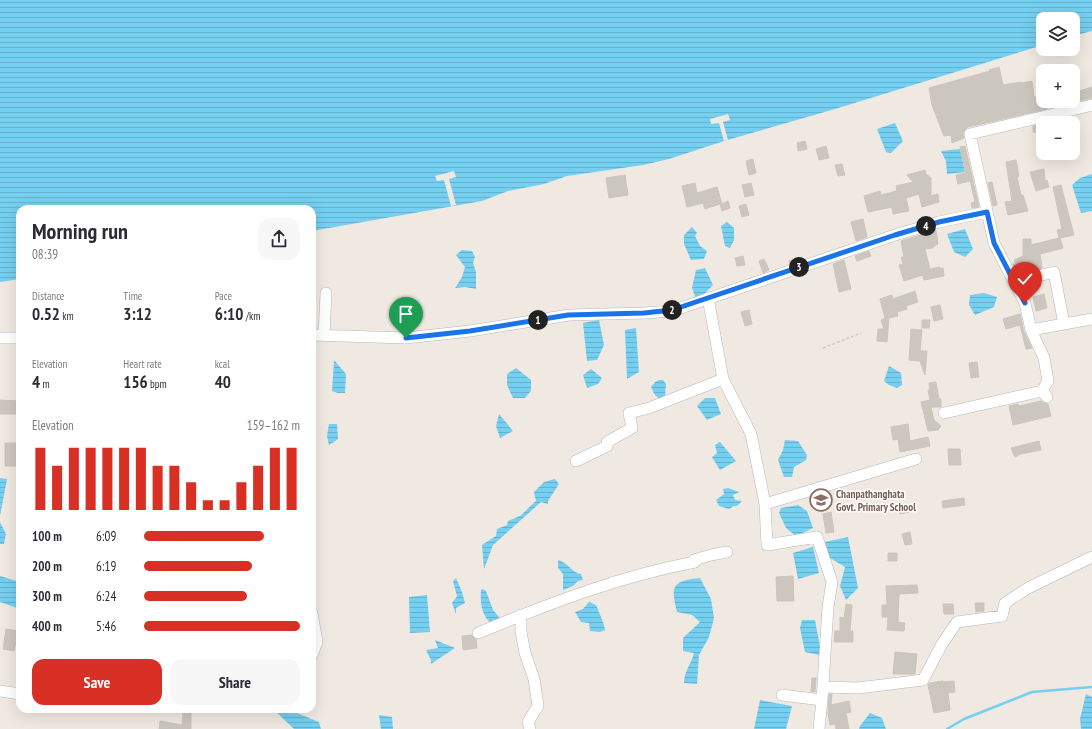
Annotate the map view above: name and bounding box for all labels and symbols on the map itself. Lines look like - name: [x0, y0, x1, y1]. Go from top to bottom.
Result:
- pin: 4: [916, 216, 936, 236]
- pin: 3: [789, 257, 809, 277]
- pin: [1008, 262, 1042, 303]
- pin: [389, 297, 423, 338]
- pin: 2: [662, 300, 682, 320]
- pin: 1: [528, 310, 548, 330]
- school or university icon: Chanpathanghata Govt. Primary School: [808, 487, 834, 513]
- place label: Chanpathanghata Govt. Primary School: [836, 487, 916, 514]

